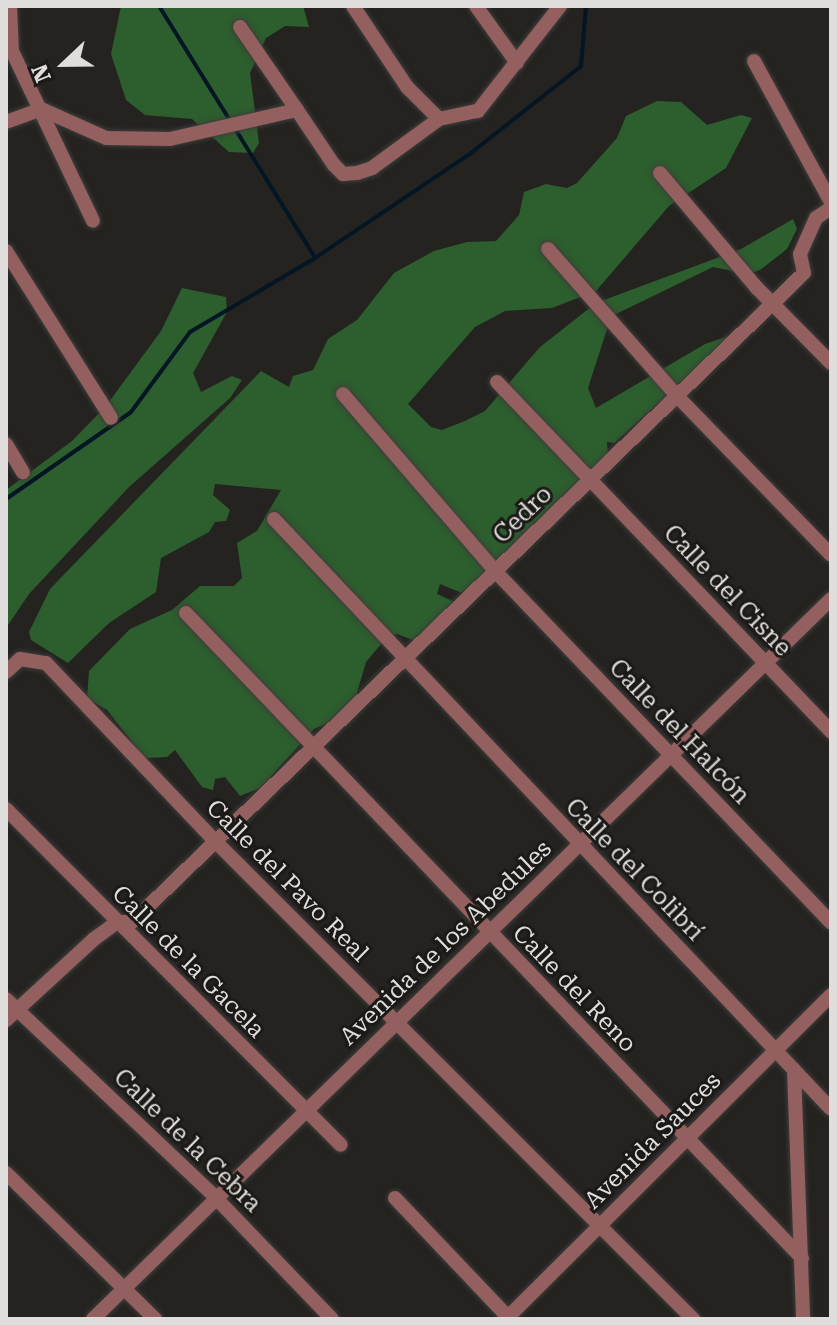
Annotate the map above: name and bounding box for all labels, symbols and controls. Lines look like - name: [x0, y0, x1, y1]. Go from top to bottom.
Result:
- north arrow: [24, 24, 104, 104]
- text: N: [27, 61, 56, 86]
- street label: Cedro: [488, 480, 558, 550]
- street label: Calle del Cisne: [657, 519, 797, 663]
- street label: Calle del Halcón: [603, 654, 755, 810]
- street label: Calle del Colibrí: [559, 793, 709, 947]
- street label: Calle del Pavo Real: [200, 794, 374, 968]
- street label: Avenida de los Abedules: [334, 834, 558, 1052]
- street label: Calle de la Gacela: [106, 880, 270, 1044]
- street label: Calle del Reno: [506, 919, 642, 1059]
- street label: Calle de la Cebra: [107, 1063, 267, 1219]
- street label: Avenida Sauces: [579, 1067, 727, 1215]

